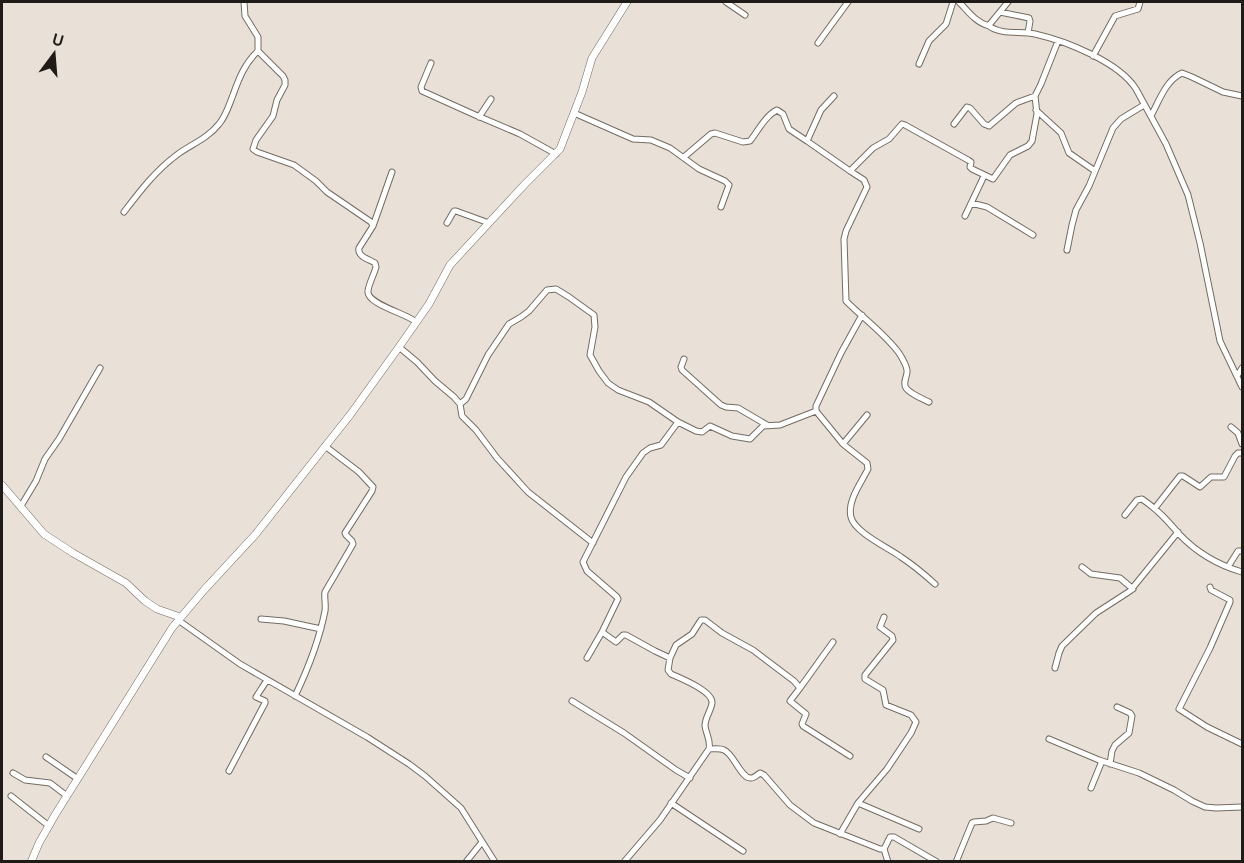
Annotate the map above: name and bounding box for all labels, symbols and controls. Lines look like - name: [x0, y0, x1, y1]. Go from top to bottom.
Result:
- north arrow: [24, 24, 84, 84]
- text: U: [49, 30, 66, 53]

